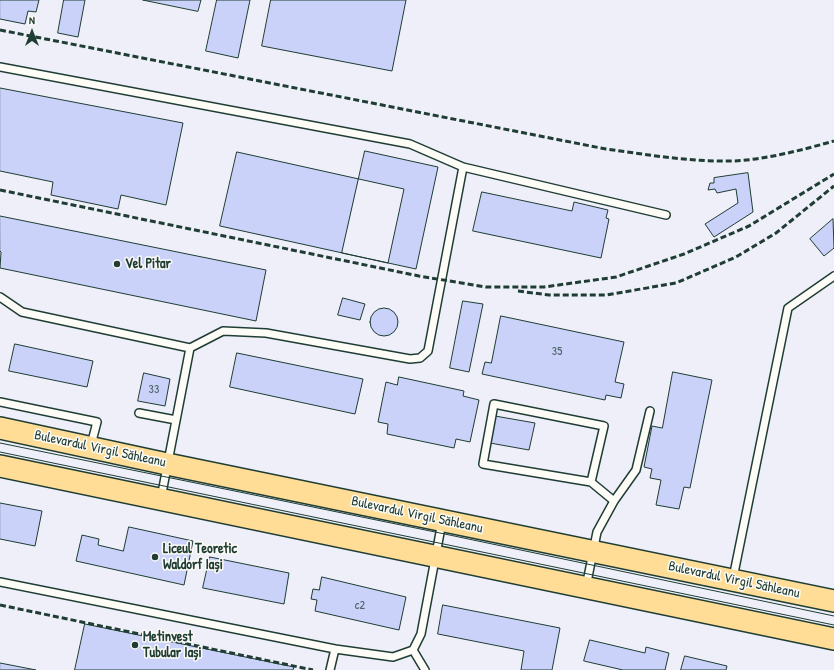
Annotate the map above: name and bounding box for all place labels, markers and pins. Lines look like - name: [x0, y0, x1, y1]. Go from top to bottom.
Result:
- place label: Vel Pitar: [125, 256, 171, 272]
- marker: Vel Pitar: [112, 259, 122, 269]
- place label: Liceul Teoretic Waldorf Iași: [163, 541, 237, 574]
- marker: Liceul Teoretic Waldorf Iași: [150, 552, 160, 562]
- place label: Metinvest Tubular Iași: [143, 629, 202, 662]
- marker: Metinvest Tubular Iași: [130, 640, 140, 650]

